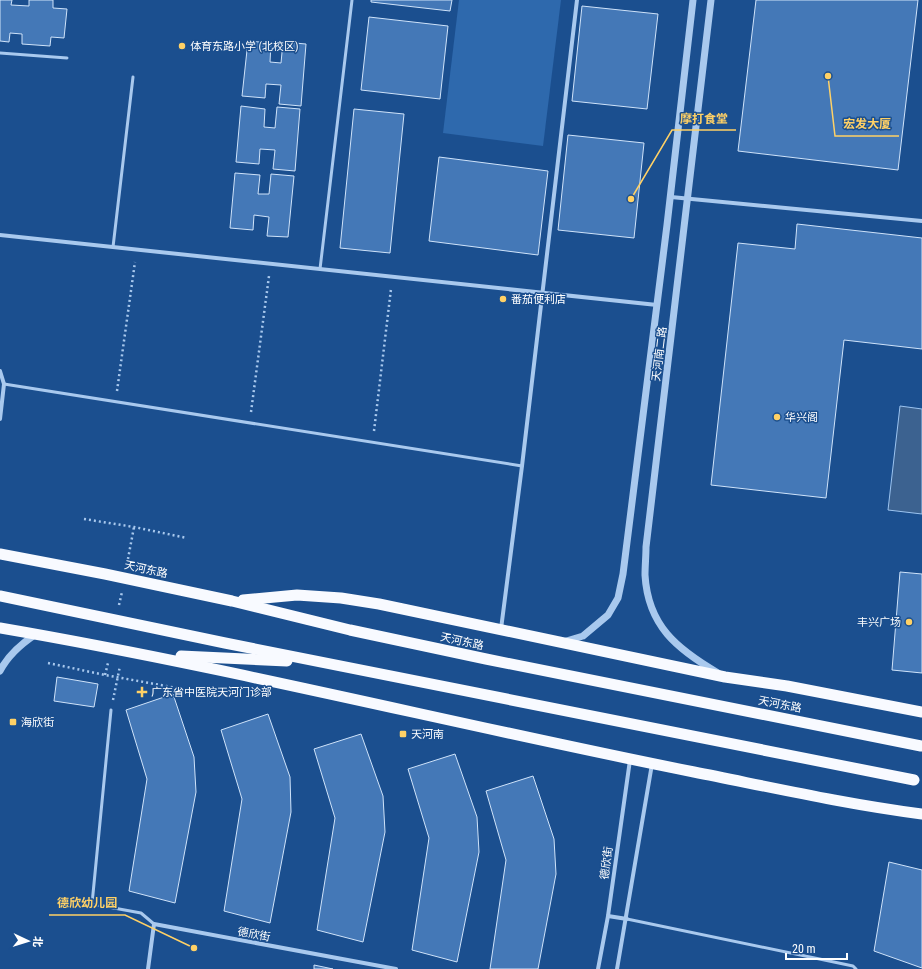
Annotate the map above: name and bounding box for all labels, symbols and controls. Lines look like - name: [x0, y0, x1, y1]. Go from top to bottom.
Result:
- place label: 体育东路小学 (北校区): [190, 40, 299, 53]
- marker: 体育东路小学 (北校区): [177, 41, 187, 51]
- callout: 摩打食堂: [672, 106, 736, 130]
- text: 摩打食堂: [680, 112, 728, 126]
- callout: 宏发大厦: [835, 112, 899, 136]
- text: 宏发大厦: [843, 117, 891, 131]
- place label: 番茄便利店: [511, 293, 566, 306]
- marker: 番茄便利店: [498, 294, 508, 304]
- street label: 天河南二路: [650, 326, 669, 382]
- place label: 华兴阁: [785, 411, 818, 424]
- marker: 华兴阁: [772, 412, 782, 422]
- street label: 天河东路: [123, 559, 169, 580]
- place label: 丰兴广场: [857, 616, 901, 629]
- marker: 丰兴广场: [904, 617, 914, 627]
- street label: 天河东路: [439, 631, 485, 652]
- marker: 广东省中医院天河门诊部: [136, 686, 148, 698]
- place label: 广东省中医院天河门诊部: [151, 686, 272, 699]
- street label: 天河东路: [757, 694, 803, 715]
- place label: 海欣街: [21, 716, 54, 729]
- marker: 海欣街: [8, 717, 18, 727]
- place label: 天河南: [411, 728, 444, 741]
- marker: 天河南: [398, 729, 408, 739]
- street label: 德欣街: [598, 846, 615, 880]
- callout: 德欣幼儿园: [49, 891, 125, 915]
- text: 德欣幼儿园: [57, 896, 117, 910]
- north arrow: [8, 921, 48, 961]
- street label: 德欣街: [237, 925, 271, 944]
- scale bar: [786, 935, 847, 961]
- text: 北: [31, 936, 44, 948]
- text: 20 m: [792, 942, 816, 956]

